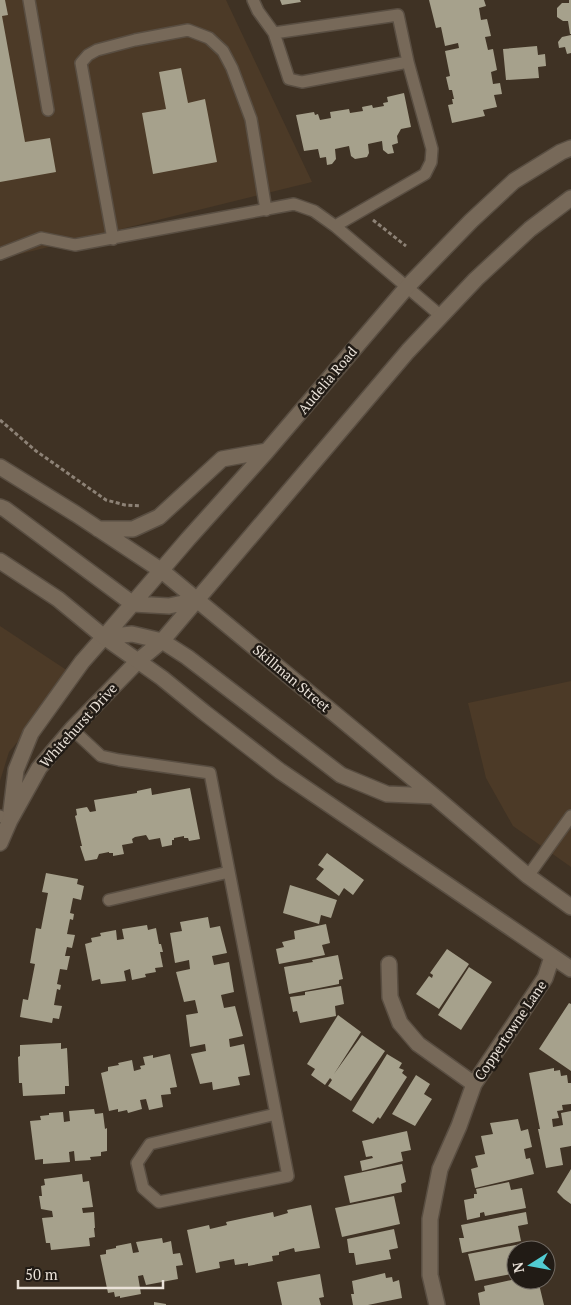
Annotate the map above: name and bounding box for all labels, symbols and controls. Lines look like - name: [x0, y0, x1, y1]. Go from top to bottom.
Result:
- street label: Audelia Road: [293, 342, 361, 418]
- street label: Skillman Street: [249, 640, 335, 717]
- street label: Whitehurst Drive: [35, 679, 121, 771]
- street label: Coppertowne Lane: [470, 976, 550, 1084]
- north arrow: [506, 1240, 556, 1290]
- scale bar: [18, 1258, 162, 1290]
- text: N: [507, 1260, 528, 1275]
- text: 50 m: [25, 1264, 58, 1284]

